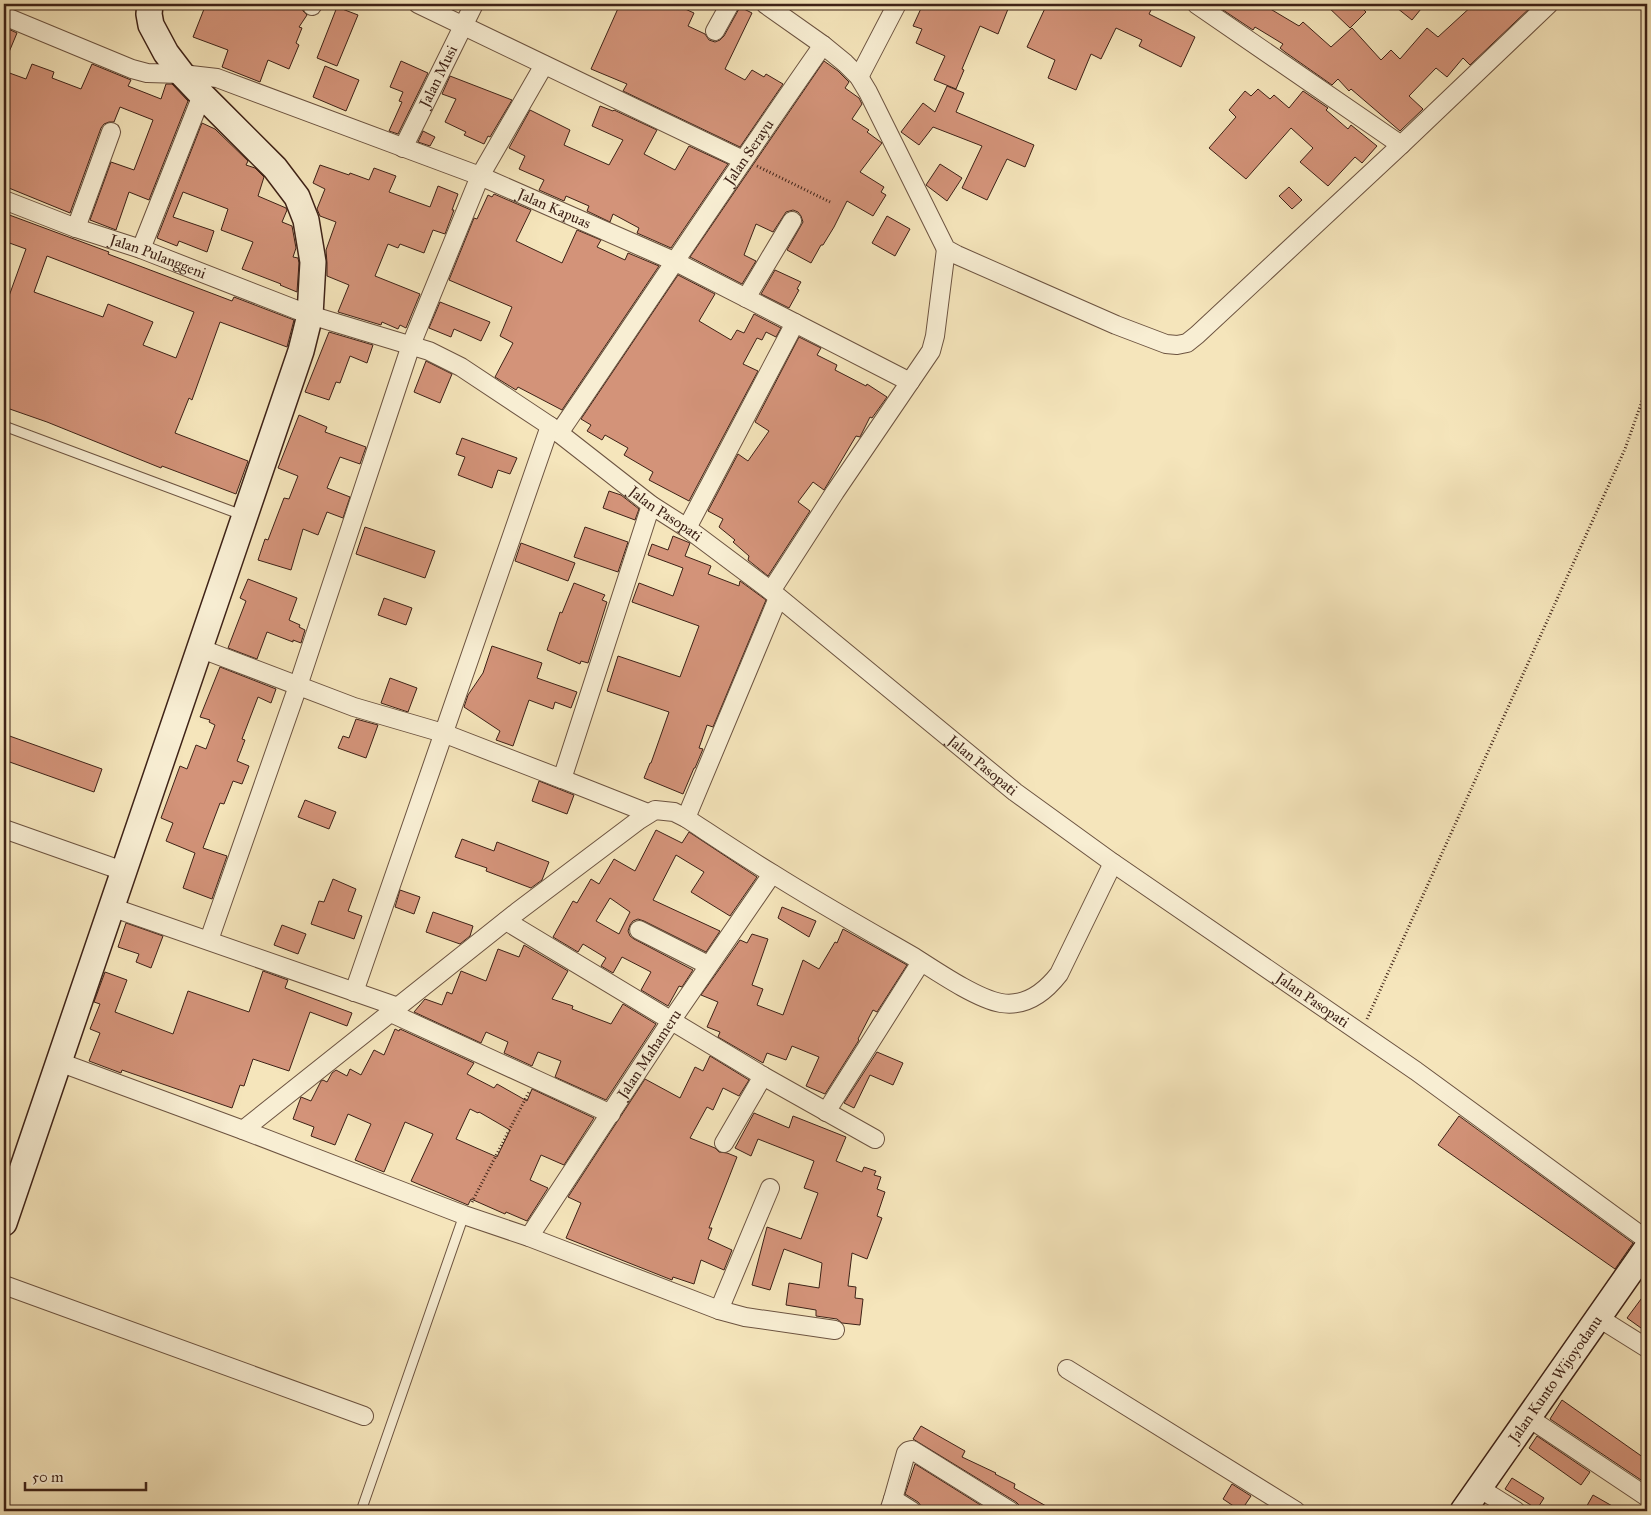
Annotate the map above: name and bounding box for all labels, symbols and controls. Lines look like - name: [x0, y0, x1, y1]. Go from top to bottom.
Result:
- street label: Jalan Musi: [415, 42, 461, 112]
- street label: Jalan Serayu: [719, 116, 778, 191]
- street label: Jalan Kapuas: [513, 184, 594, 233]
- street label: Jalan Pulanggeni: [105, 230, 209, 283]
- street label: Jalan Pasopati: [623, 481, 706, 545]
- street label: Jalan Pasopati: [942, 730, 1021, 799]
- street label: Jalan Pasopati: [1270, 967, 1353, 1031]
- street label: Jalan Mahameru: [612, 1006, 685, 1104]
- street label: Jalan Kunto Wijoyodanu: [1504, 1312, 1606, 1448]
- scale bar: [25, 1460, 146, 1492]
- text: 50 m: [32, 1468, 64, 1486]

